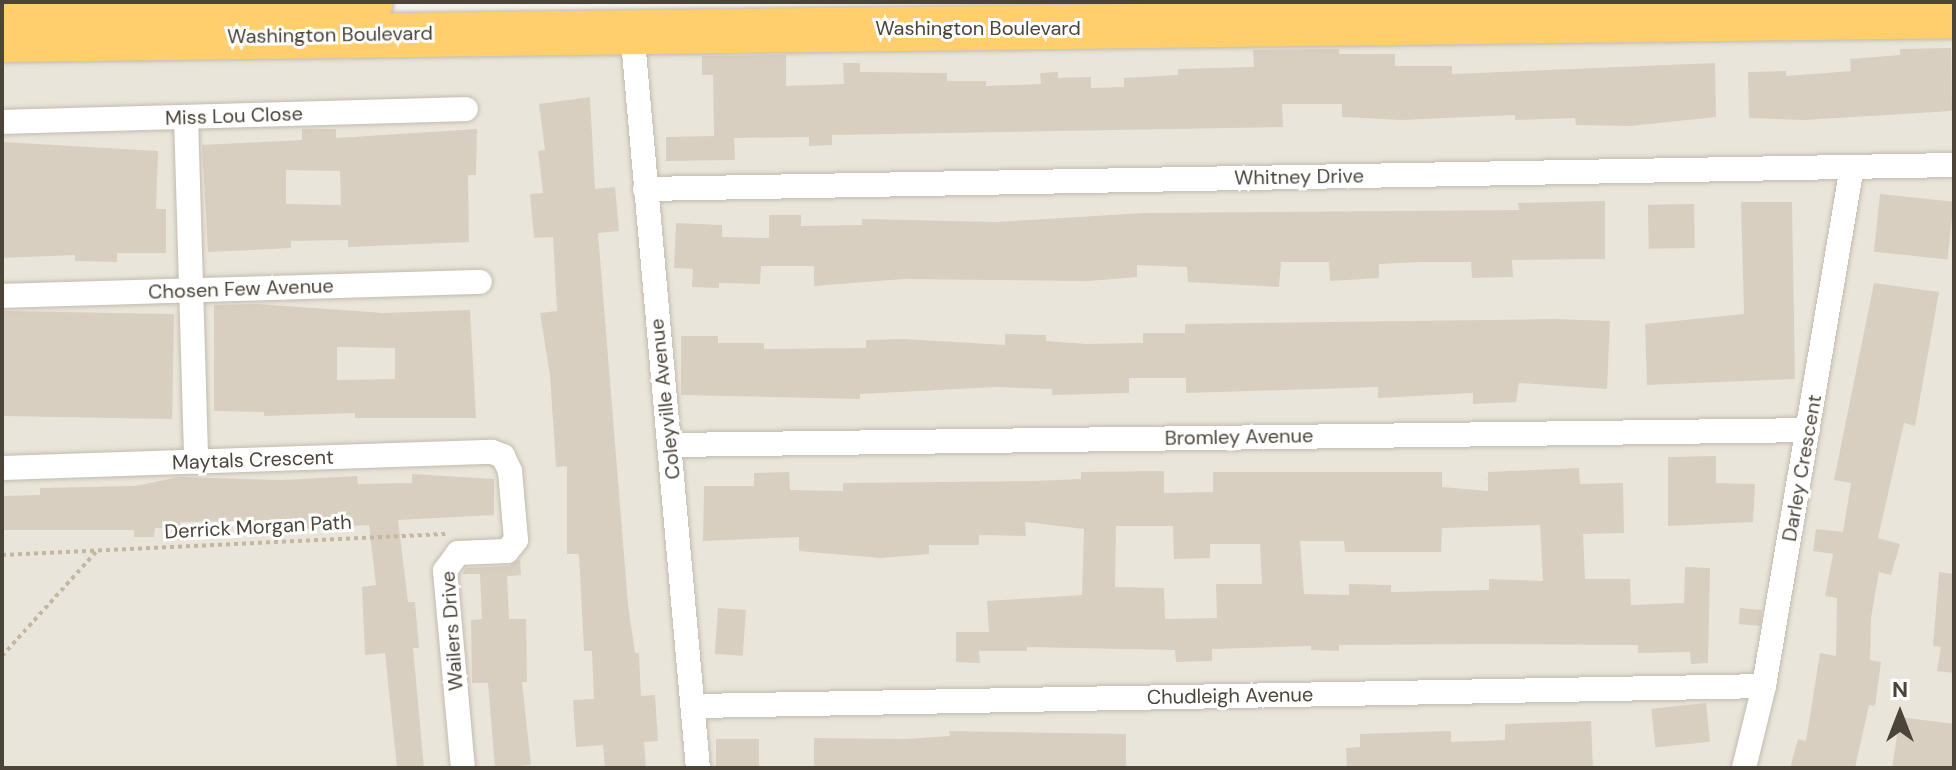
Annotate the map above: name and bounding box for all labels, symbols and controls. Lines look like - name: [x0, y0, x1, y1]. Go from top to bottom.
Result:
- street label: Washington Boulevard: [875, 16, 1081, 40]
- street label: Washington Boulevard: [227, 21, 433, 49]
- street label: Miss Lou Close: [165, 102, 303, 130]
- street label: Whitney Drive: [1234, 164, 1364, 190]
- street label: Chosen Few Avenue: [148, 274, 334, 304]
- street label: Coleyville Avenue: [645, 317, 685, 481]
- street label: Darley Crescent: [1777, 393, 1827, 543]
- street label: Bromley Avenue: [1165, 424, 1313, 450]
- street label: Maytals Crescent: [172, 445, 334, 475]
- street label: Derrick Morgan Path: [164, 510, 352, 544]
- street label: Wailers Drive: [436, 570, 468, 692]
- north arrow: [1860, 674, 1940, 754]
- text: N: [1892, 675, 1908, 704]
- street label: Chudleigh Avenue: [1147, 683, 1313, 709]

